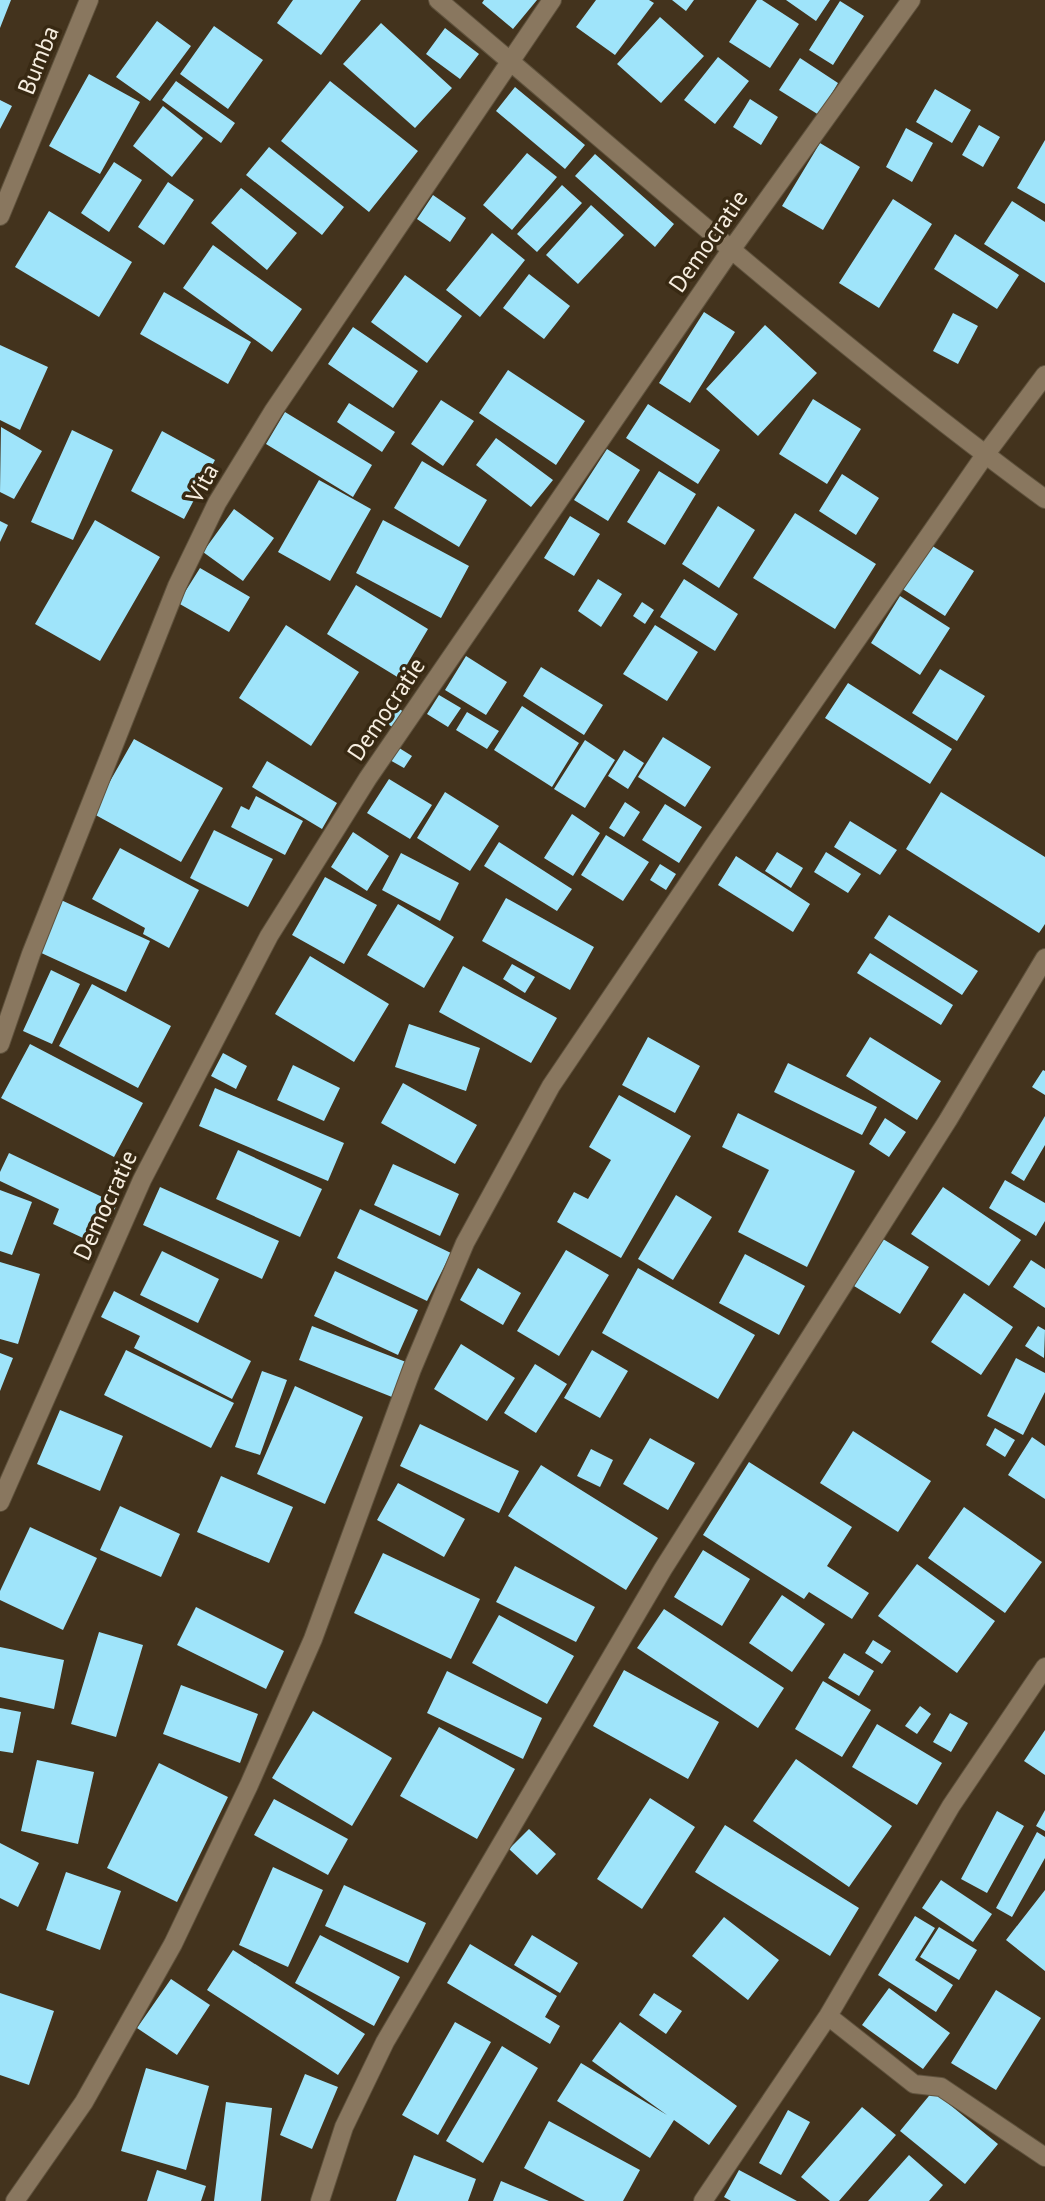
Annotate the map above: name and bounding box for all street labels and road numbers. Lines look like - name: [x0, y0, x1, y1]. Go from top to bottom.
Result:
- street label: Bumba: [10, 21, 66, 99]
- street label: Democratie: [661, 184, 755, 298]
- street label: Vita: [178, 458, 225, 509]
- street label: Democratie: [340, 651, 432, 767]
- street label: Democratie: [66, 1145, 144, 1265]

